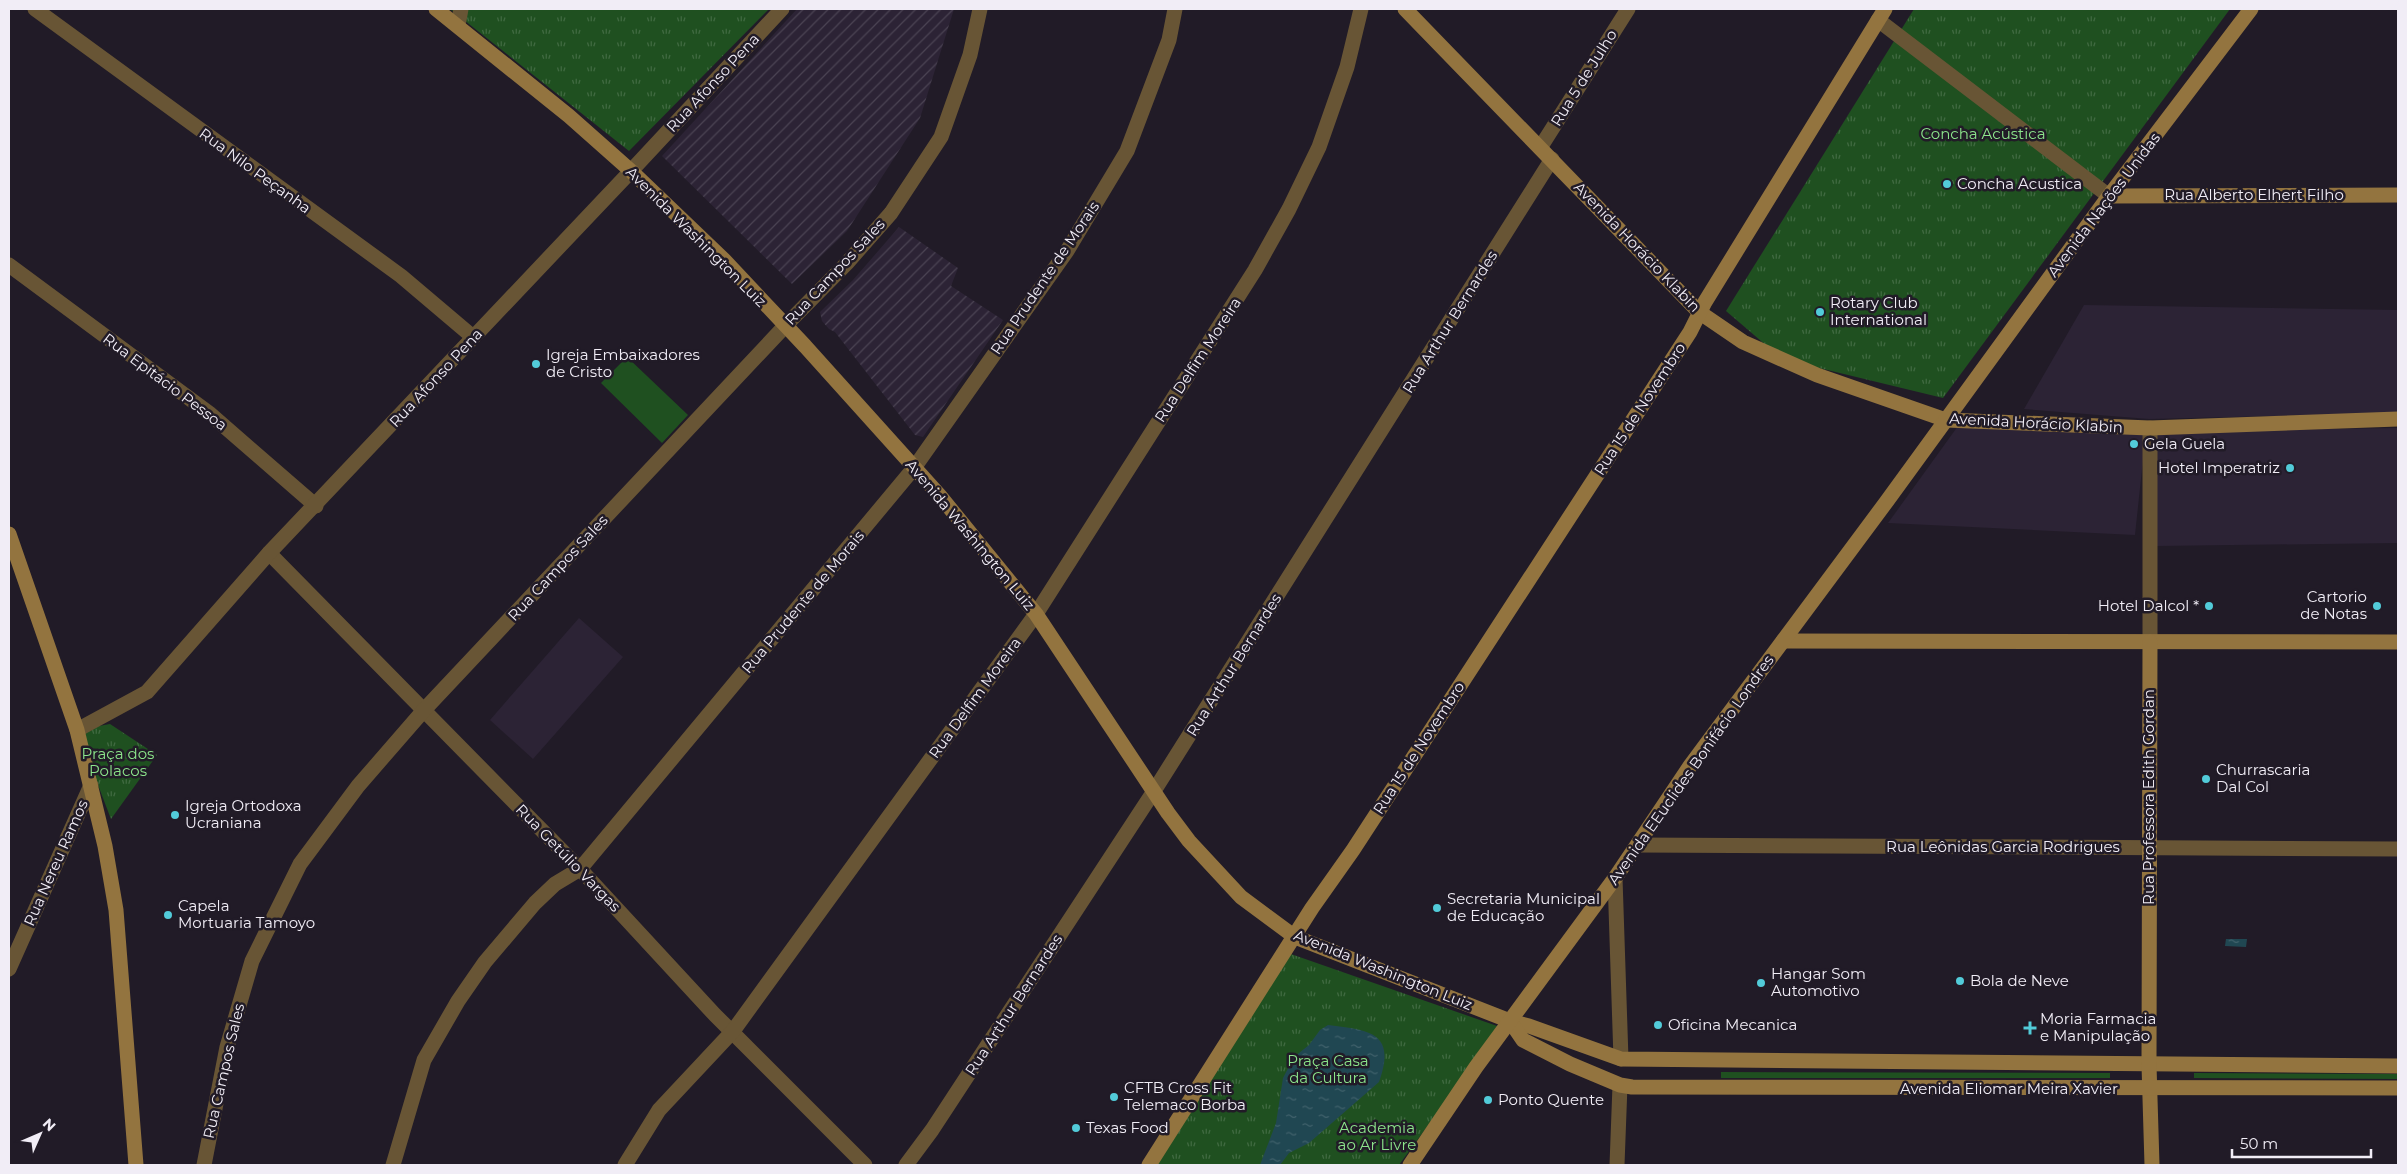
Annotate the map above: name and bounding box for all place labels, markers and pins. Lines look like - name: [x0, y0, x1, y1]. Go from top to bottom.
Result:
- place label: Concha Acustica: [1957, 174, 2082, 193]
- marker: Concha Acustica: [1941, 178, 1953, 190]
- place label: Rotary Club International: [1830, 293, 1927, 329]
- marker: Rotary Club International: [1814, 306, 1826, 318]
- place label: Igreja Embaixadores de Cristo: [546, 345, 700, 381]
- marker: Igreja Embaixadores de Cristo: [530, 358, 542, 370]
- place label: Gela Guela: [2144, 434, 2225, 453]
- marker: Gela Guela: [2128, 438, 2140, 450]
- place label: Hotel Imperatriz: [2158, 458, 2280, 477]
- marker: Hotel Imperatriz: [2284, 462, 2296, 474]
- place label: Cartorio de Notas: [2300, 587, 2367, 623]
- place label: Hotel Dalcol *: [2098, 596, 2199, 615]
- marker: Hotel Dalcol *: [2203, 600, 2215, 612]
- marker: Cartorio de Notas: [2371, 600, 2383, 612]
- place label: Churrascaria Dal Col: [2216, 760, 2310, 796]
- marker: Churrascaria Dal Col: [2200, 773, 2212, 785]
- place label: Igreja Ortodoxa Ucraniana: [185, 796, 302, 832]
- marker: Igreja Ortodoxa Ucraniana: [169, 809, 181, 821]
- place label: Secretaria Municipal de Educação: [1447, 889, 1600, 925]
- place label: Capela Mortuaria Tamoyo: [178, 896, 315, 932]
- marker: Secretaria Municipal de Educação: [1431, 902, 1443, 914]
- marker: Capela Mortuaria Tamoyo: [162, 909, 174, 921]
- place label: Hangar Som Automotivo: [1771, 964, 1866, 1000]
- place label: Bola de Neve: [1970, 971, 2069, 990]
- marker: Bola de Neve: [1954, 975, 1966, 987]
- marker: Hangar Som Automotivo: [1755, 977, 1767, 989]
- place label: Moria Farmacia e Manipulação: [2040, 1009, 2156, 1045]
- place label: Oficina Mecanica: [1668, 1015, 1797, 1034]
- marker: Oficina Mecanica: [1652, 1019, 1664, 1031]
- marker: Moria Farmacia e Manipulação: [2024, 1022, 2036, 1034]
- place label: CFTB Cross Fit Telemaco Borba: [1124, 1078, 1246, 1114]
- place label: Ponto Quente: [1498, 1090, 1604, 1109]
- marker: CFTB Cross Fit Telemaco Borba: [1108, 1091, 1120, 1103]
- marker: Ponto Quente: [1482, 1094, 1494, 1106]
- place label: Texas Food: [1086, 1118, 1169, 1137]
- marker: Texas Food: [1070, 1122, 1082, 1134]

